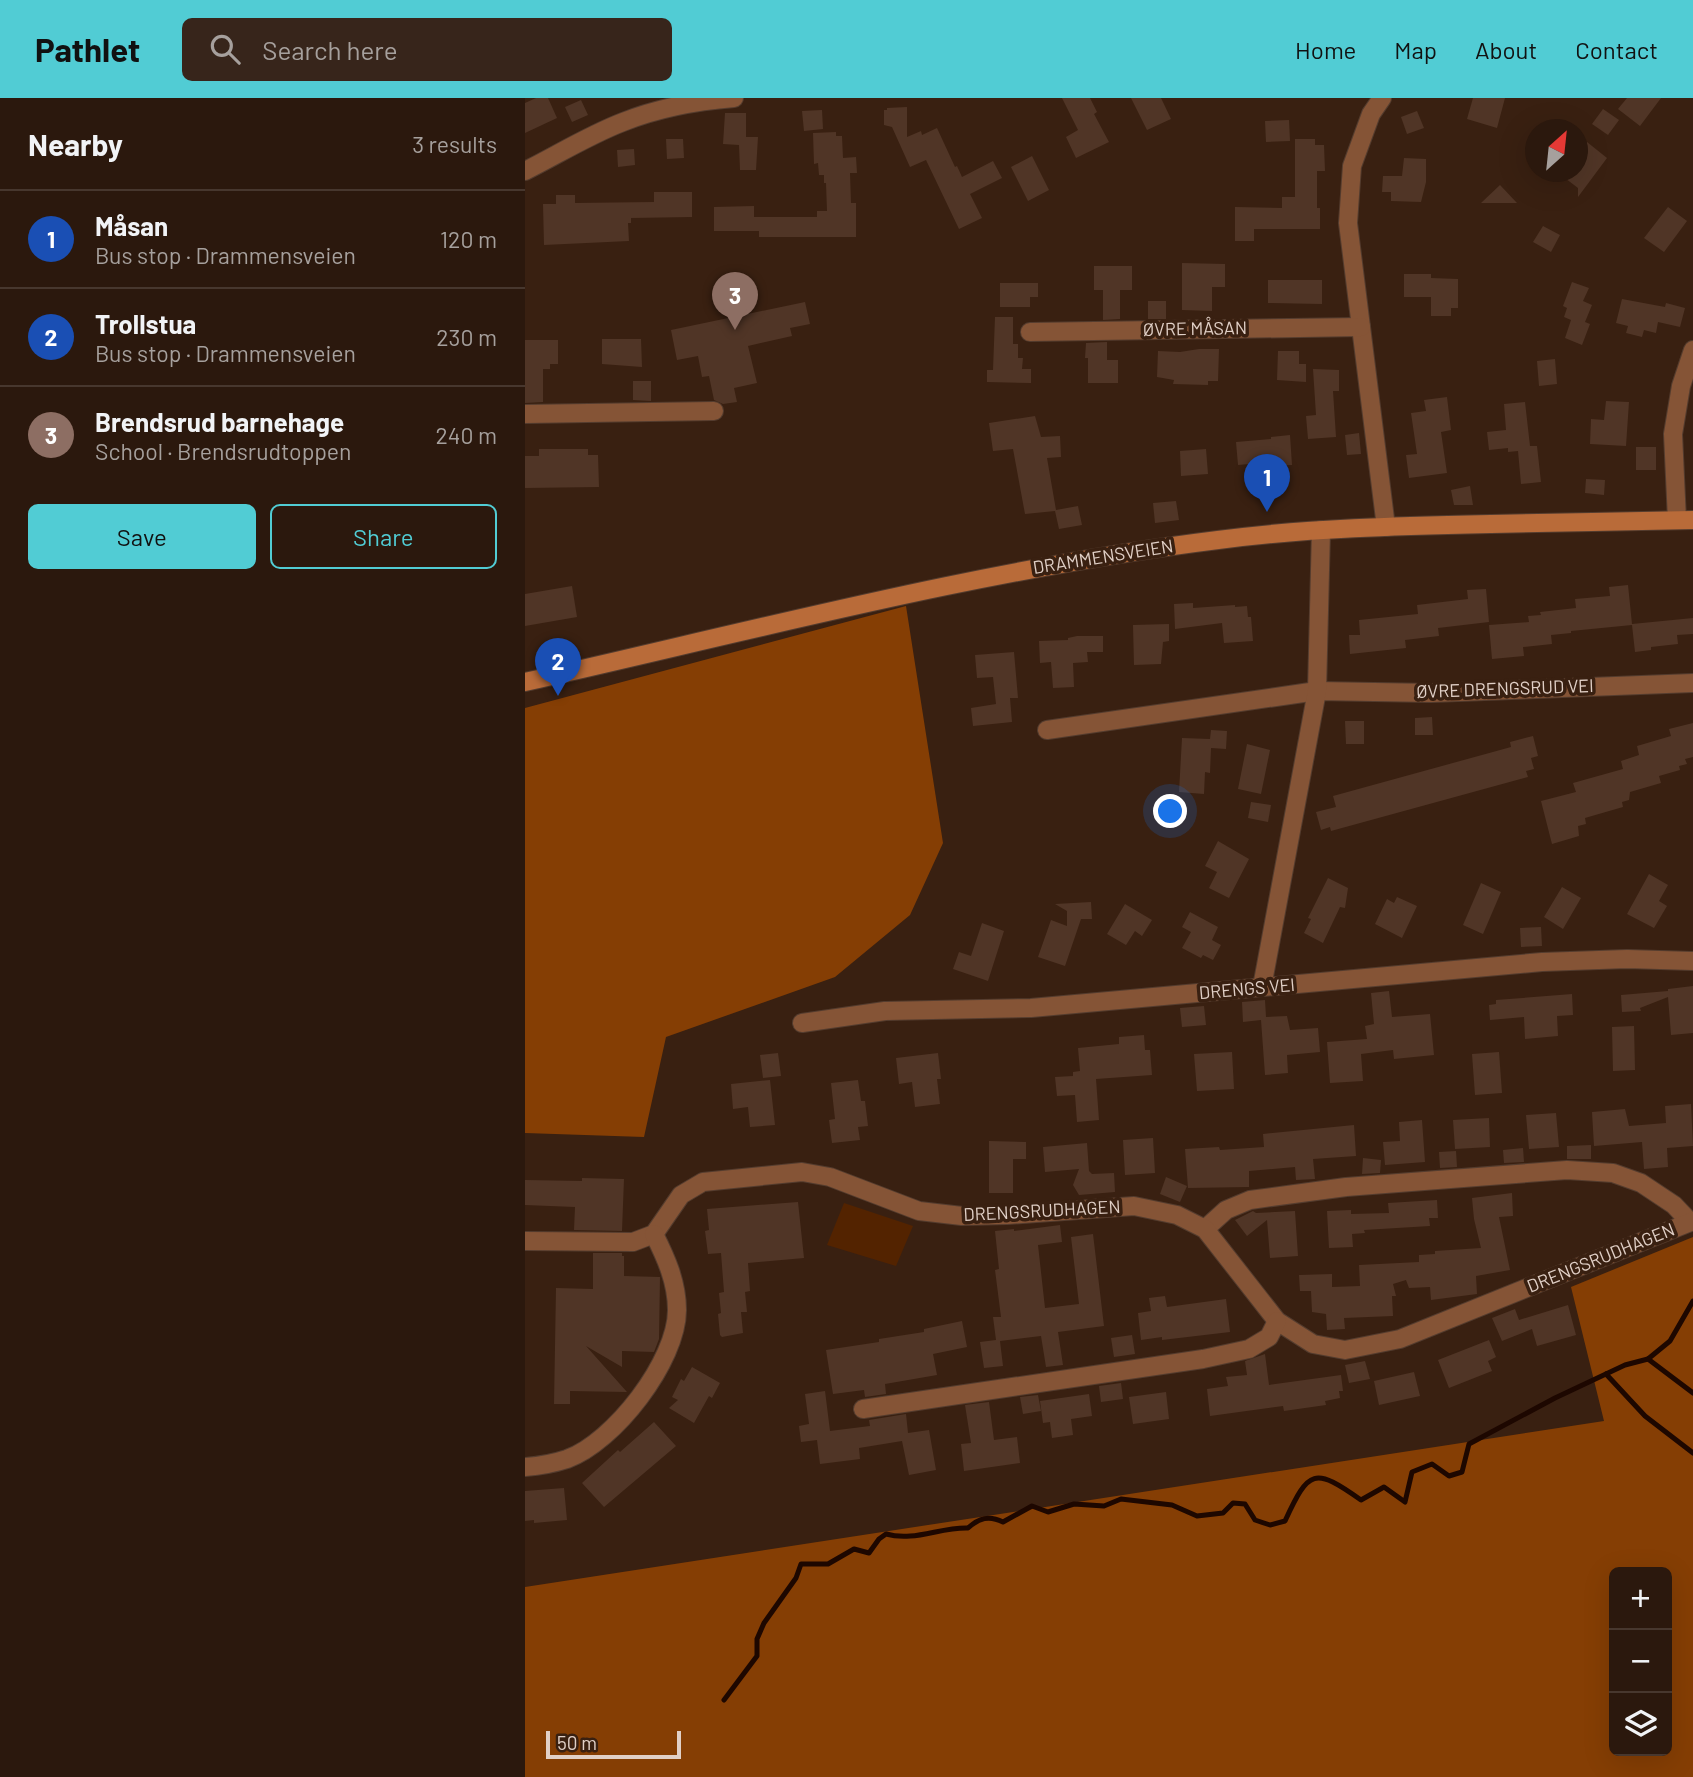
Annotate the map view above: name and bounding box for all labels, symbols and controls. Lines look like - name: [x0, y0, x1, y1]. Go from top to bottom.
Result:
- search box: [182, 18, 672, 81]
- text: Pathlet: [35, 29, 140, 69]
- icon: search: [206, 30, 244, 68]
- text: Search here: [262, 34, 398, 65]
- text: Home: [1295, 35, 1356, 64]
- text: Map: [1394, 35, 1437, 64]
- text: About: [1475, 35, 1537, 64]
- text: Contact: [1575, 35, 1658, 64]
- north arrow: [1525, 119, 1588, 182]
- text: Nearby: [28, 126, 123, 162]
- text: 3 results: [412, 130, 497, 158]
- text: Måsan: [95, 210, 168, 241]
- text: 1: [47, 225, 55, 253]
- text: 120 m: [440, 225, 497, 253]
- text: Bus stop · Drammensveien: [95, 241, 356, 269]
- pin: 3: [712, 272, 758, 330]
- text: Trollstua: [95, 308, 196, 339]
- street label: ØVRE MÅSAN: [1143, 316, 1247, 340]
- text: 2: [45, 323, 57, 351]
- text: 230 m: [436, 323, 497, 351]
- text: Bus stop · Drammensveien: [95, 339, 356, 367]
- text: Brendsrud barnehage: [95, 406, 344, 437]
- text: 3: [45, 421, 57, 449]
- text: 240 m: [435, 421, 497, 449]
- text: School · Brendsrudtoppen: [95, 437, 352, 465]
- pin: 1: [1244, 454, 1290, 512]
- button: Save: [28, 504, 256, 569]
- button: Share: [270, 504, 497, 569]
- street label: DRAMMENSVEIEN: [1031, 534, 1175, 578]
- pin: 2: [535, 638, 581, 696]
- street label: ØVRE DRENGSRUD VEI: [1416, 674, 1594, 702]
- your location: [1153, 794, 1187, 828]
- street label: DRENGS VEI: [1198, 973, 1296, 1003]
- street label: DRENGSRUDHAGEN: [963, 1195, 1121, 1225]
- street label: DRENGSRUDHAGEN: [1524, 1217, 1678, 1297]
- map controls: [1609, 1567, 1672, 1756]
- button: +: [1609, 1567, 1672, 1630]
- button: −: [1609, 1630, 1672, 1693]
- button: layers: [1609, 1693, 1672, 1756]
- scale bar: [546, 1728, 681, 1760]
- text: 50 m: [557, 1731, 597, 1754]

